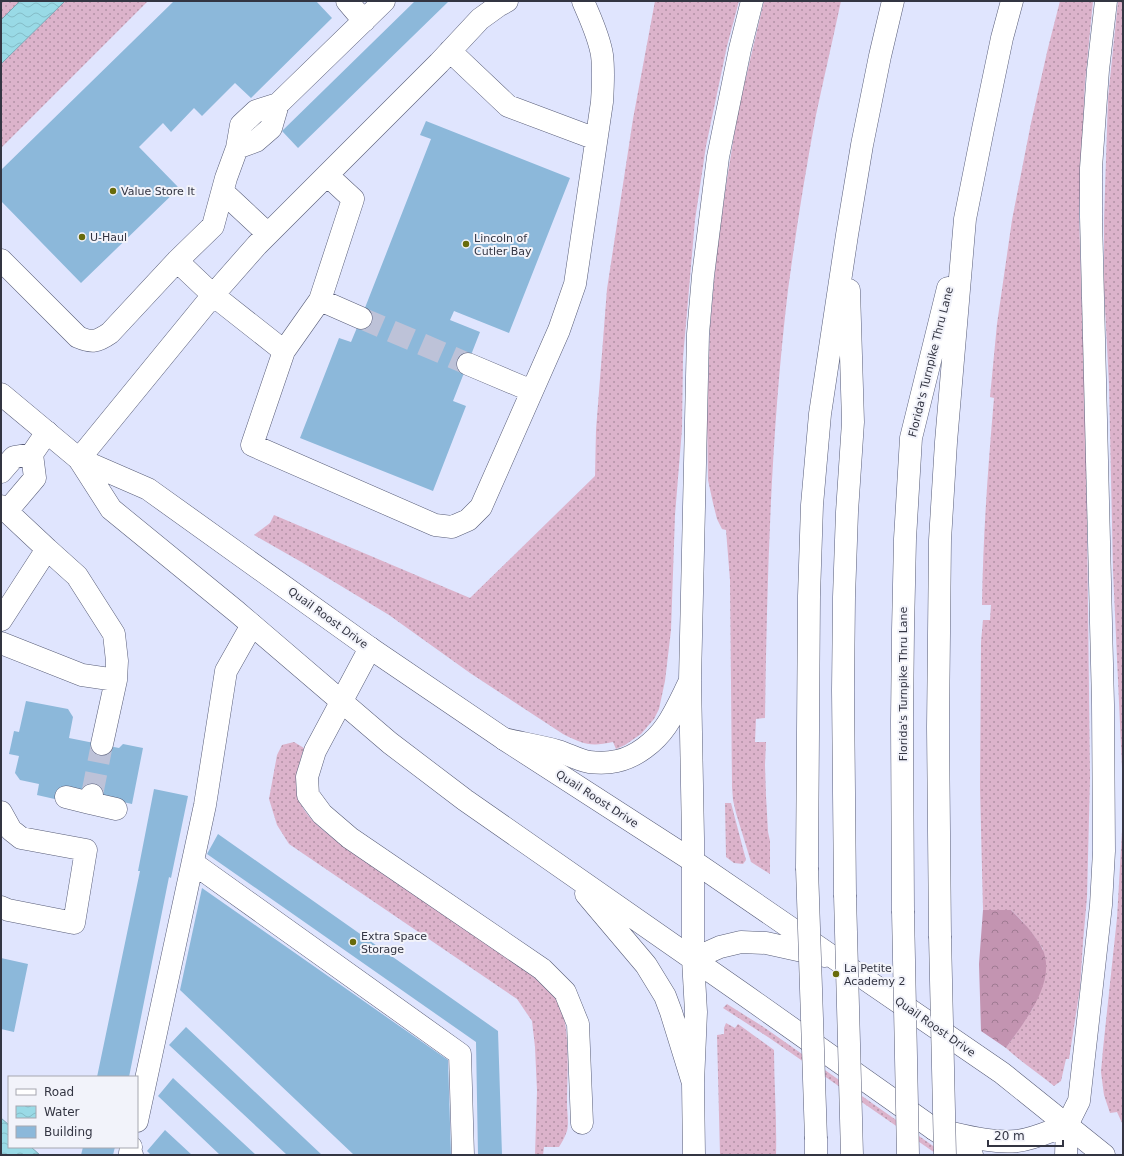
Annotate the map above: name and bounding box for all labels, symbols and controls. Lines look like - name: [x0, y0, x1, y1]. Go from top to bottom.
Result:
- place label: Value Store It: [121, 185, 196, 198]
- marker: Value Store It: [108, 186, 118, 196]
- place label: U-Haul: [90, 231, 127, 244]
- marker: U-Haul: [77, 232, 87, 242]
- place label: Lincoln of Cutler Bay: [474, 232, 532, 258]
- marker: Lincoln of Cutler Bay: [461, 239, 471, 249]
- street label: Florida's Turnpike Thru Lane: [906, 285, 956, 439]
- street label: Quail Roost Drive: [286, 585, 371, 651]
- street label: Florida's Turnpike Thru Lane: [897, 606, 910, 761]
- street label: Quail Roost Drive: [553, 768, 641, 831]
- place label: Extra Space Storage: [361, 930, 427, 956]
- marker: Extra Space Storage: [348, 937, 358, 947]
- place label: La Petite Academy 2: [844, 962, 906, 988]
- marker: La Petite Academy 2: [831, 969, 841, 979]
- street label: Quail Roost Drive: [892, 994, 978, 1060]
- legend: [8, 1076, 138, 1148]
- text: Road: [44, 1085, 74, 1099]
- text: Water: [44, 1105, 80, 1119]
- scale bar: [988, 1122, 1063, 1148]
- text: Building: [44, 1125, 93, 1139]
- text: 20 m: [994, 1129, 1025, 1143]

